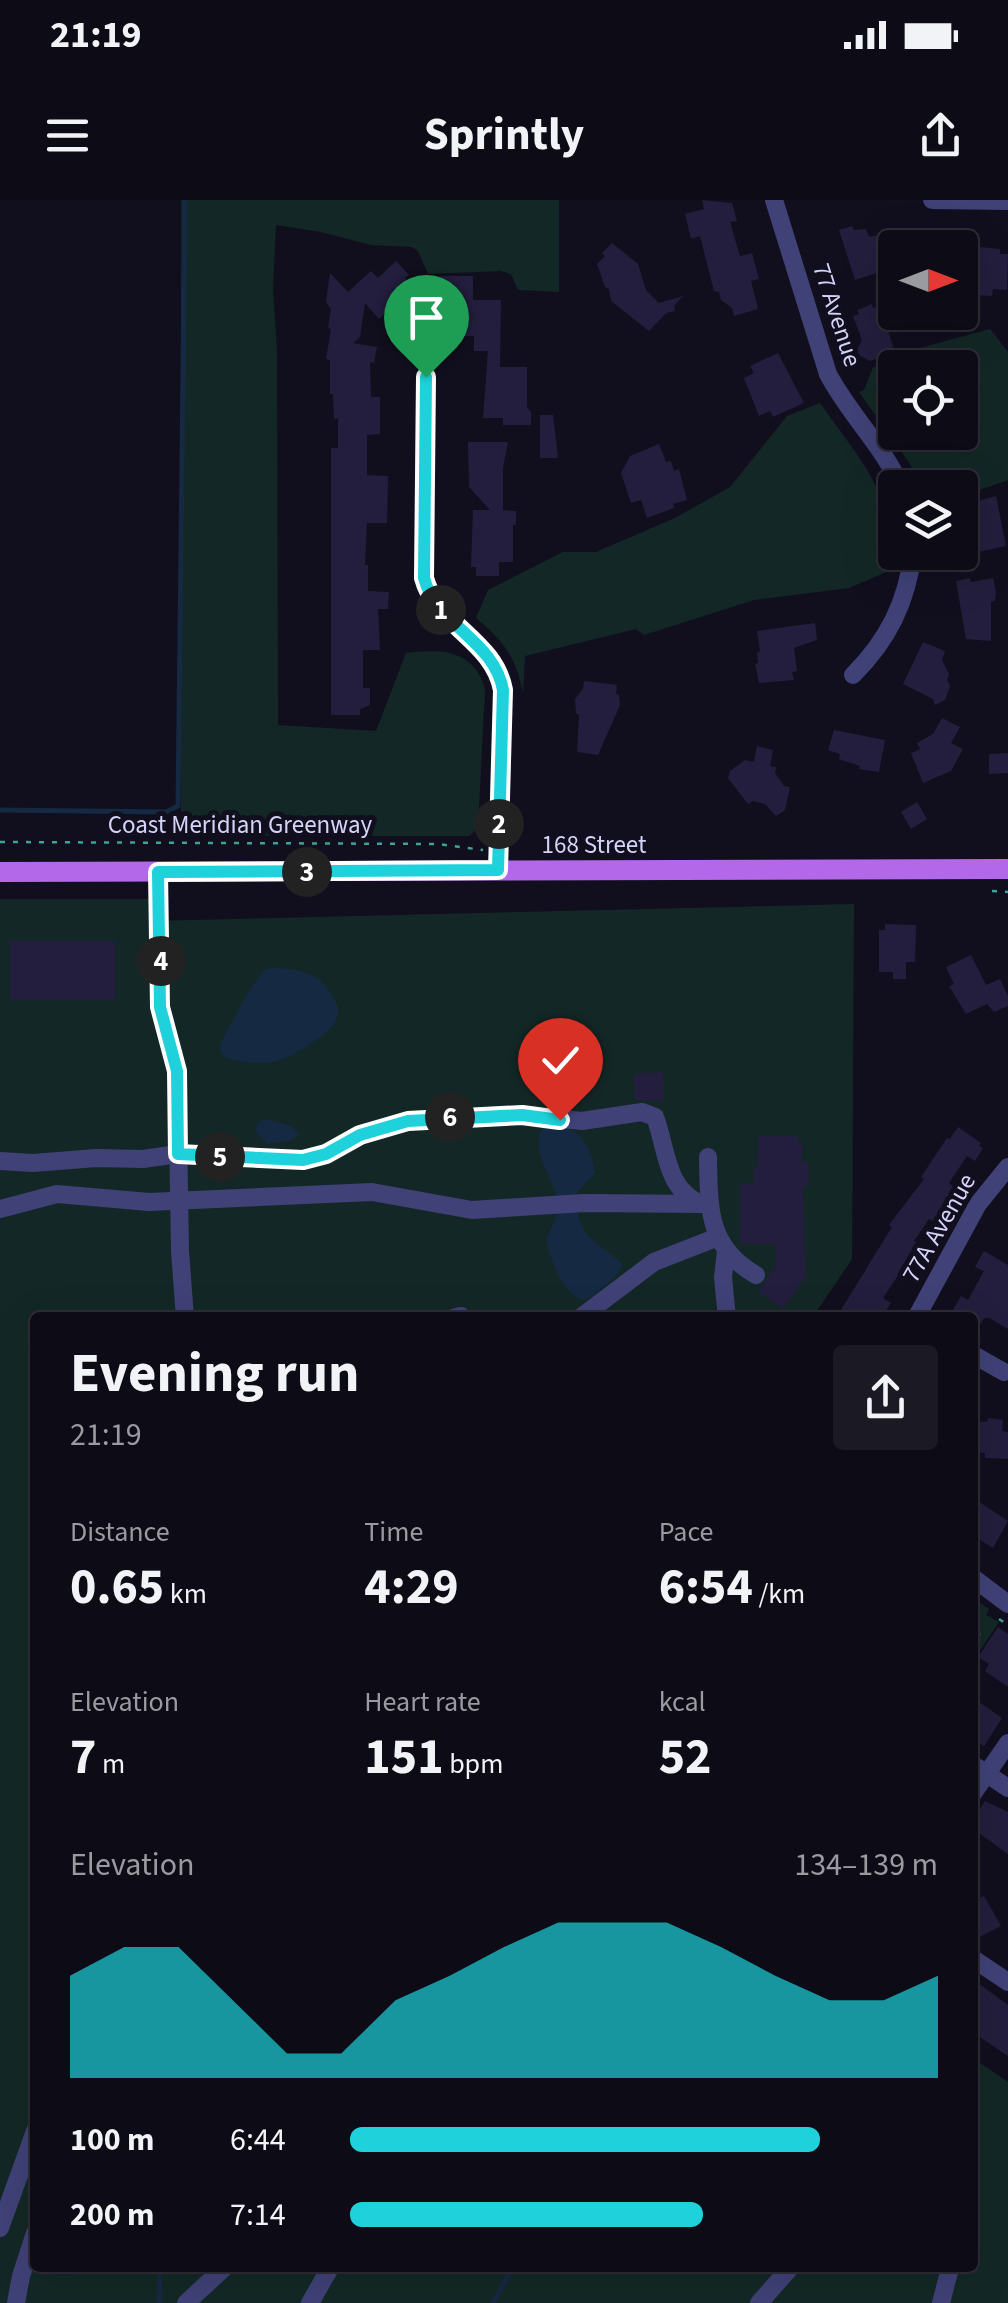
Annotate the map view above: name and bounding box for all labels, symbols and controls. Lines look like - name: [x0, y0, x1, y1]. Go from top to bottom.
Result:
- text: 21:19: [50, 8, 142, 62]
- text: Sprintly: [424, 103, 584, 167]
- icon: menu: [40, 108, 95, 163]
- icon: share: [913, 108, 968, 163]
- north arrow: [878, 230, 978, 330]
- map controls: [878, 230, 978, 570]
- street label: 77 Avenue: [803, 259, 871, 371]
- pin: [384, 275, 469, 378]
- icon: arrive: [399, 290, 454, 345]
- button: locate: [878, 350, 978, 450]
- button: layers: [878, 470, 978, 570]
- pin: 1: [416, 585, 466, 635]
- text: 1: [434, 590, 448, 630]
- pin: 2: [474, 799, 524, 849]
- text: 2: [492, 804, 506, 844]
- street label: Coast Meridian Greenway: [108, 807, 373, 843]
- street label: 168 Street: [542, 827, 647, 863]
- pin: 3: [282, 847, 332, 897]
- text: 3: [300, 852, 314, 892]
- pin: 4: [136, 936, 186, 986]
- text: 4: [154, 941, 168, 981]
- pin: [518, 1018, 603, 1121]
- icon: check: [533, 1033, 588, 1088]
- pin: 6: [425, 1092, 475, 1142]
- text: 6: [443, 1097, 457, 1137]
- pin: 5: [195, 1132, 245, 1182]
- text: 5: [213, 1137, 227, 1177]
- street label: 77A Avenue: [893, 1167, 985, 1289]
- text: Evening run: [70, 1335, 359, 1413]
- button: share: [833, 1345, 938, 1450]
- text: 21:19: [70, 1412, 142, 1458]
- text: Distance: [70, 1512, 170, 1552]
- text: Time: [364, 1512, 423, 1552]
- text: Pace: [659, 1512, 714, 1552]
- text: 0.65: [70, 1552, 164, 1623]
- text: 4:29: [364, 1552, 459, 1623]
- text: 6:54: [659, 1552, 753, 1623]
- text: km: [164, 1574, 207, 1614]
- text: /km: [753, 1574, 805, 1614]
- text: Elevation: [70, 1682, 179, 1722]
- text: Heart rate: [364, 1682, 481, 1722]
- text: kcal: [659, 1682, 706, 1722]
- text: 7: [70, 1722, 96, 1793]
- text: 151: [364, 1722, 444, 1793]
- text: 52: [659, 1722, 711, 1793]
- text: m: [96, 1744, 125, 1784]
- text: bpm: [444, 1744, 503, 1784]
- text: Elevation: [70, 1842, 195, 1888]
- text: 134–139 m: [794, 1842, 938, 1888]
- text: 100 m: [70, 2117, 155, 2163]
- text: 6:44: [230, 2117, 286, 2163]
- text: 200 m: [70, 2192, 155, 2238]
- text: 7:14: [230, 2192, 286, 2238]

